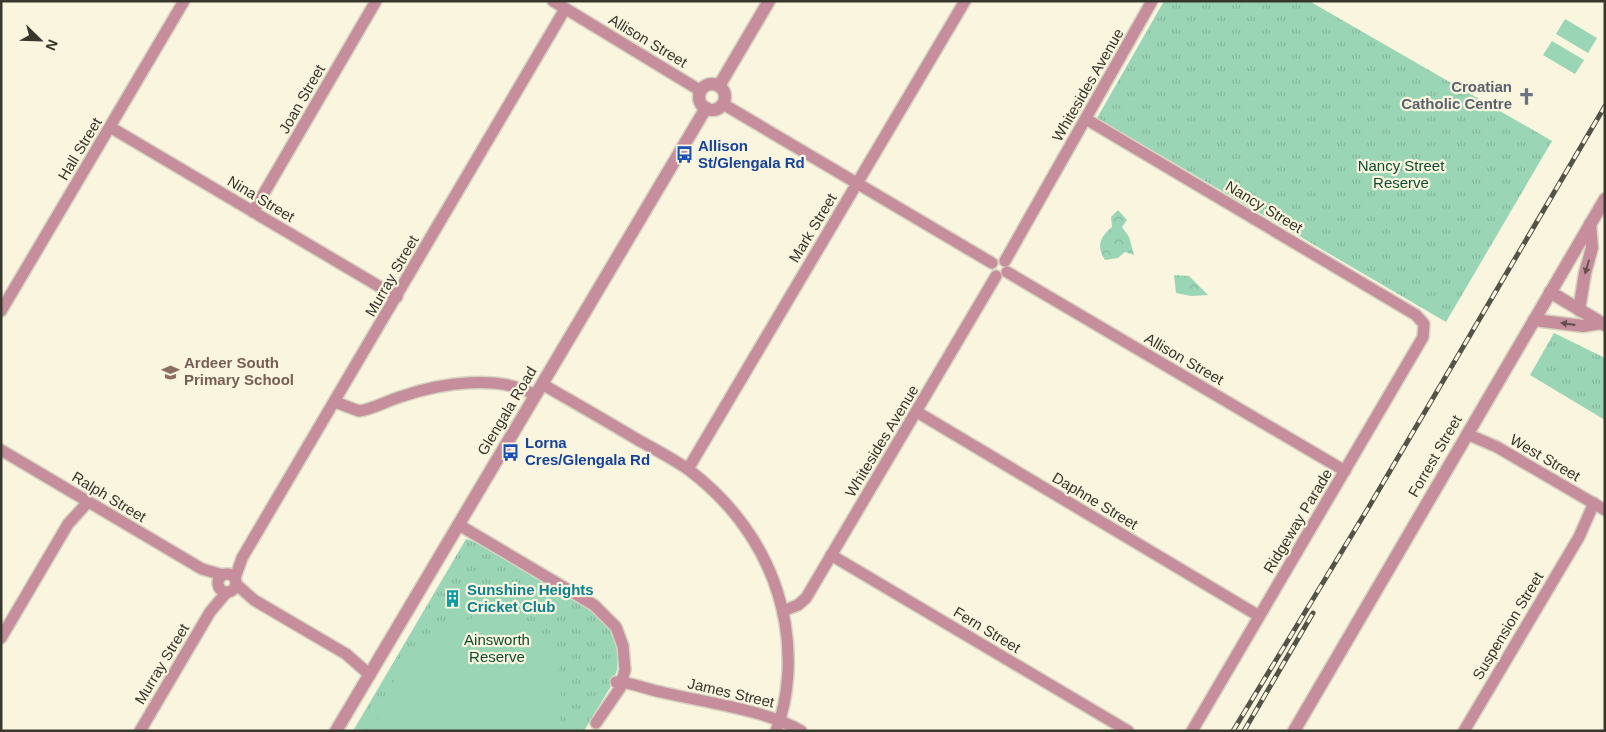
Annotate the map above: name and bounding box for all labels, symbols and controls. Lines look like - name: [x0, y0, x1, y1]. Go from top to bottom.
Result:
- street label: Allison Street: [606, 11, 691, 71]
- north arrow: [15, 15, 65, 65]
- street label: Whitesides Avenue: [1048, 25, 1127, 144]
- text: N: [43, 37, 61, 53]
- street label: Joan Street: [275, 61, 329, 136]
- place label: Croatian Catholic Centre: [1401, 78, 1512, 112]
- church icon: Croatian Catholic Centre: [1516, 86, 1536, 106]
- street label: Hall Street: [54, 114, 105, 183]
- place label: Allison St/Glengala Rd: [698, 137, 805, 171]
- bus stop icon: Allison St/Glengala Rd: [674, 145, 694, 165]
- park label: Nancy Street Reserve: [1358, 157, 1445, 191]
- street label: Nina Street: [225, 172, 299, 226]
- street label: Nancy Street: [1223, 177, 1307, 237]
- street label: Mark Street: [785, 189, 840, 265]
- street label: Murray Street: [361, 231, 422, 319]
- one-way arrow: [1582, 259, 1590, 274]
- one-way arrow: [1560, 319, 1576, 327]
- street label: Allison Street: [1142, 329, 1227, 388]
- place label: Ardeer South Primary School: [184, 354, 294, 388]
- school or university icon: Ardeer South Primary School: [160, 362, 180, 382]
- street label: Glengala Road: [474, 363, 540, 458]
- street label: Whitesides Avenue: [842, 382, 922, 500]
- street label: Forrest Street: [1404, 411, 1465, 500]
- street label: West Street: [1507, 431, 1584, 485]
- place label: Lorna Cres/Glengala Rd: [525, 434, 650, 468]
- bus stop icon: Lorna Cres/Glengala Rd: [501, 442, 521, 462]
- street label: Ridgeway Parade: [1260, 466, 1335, 576]
- street label: Ralph Street: [69, 468, 150, 526]
- street label: Daphne Street: [1049, 468, 1142, 533]
- street label: Suspension Street: [1469, 568, 1547, 683]
- place label: Sunshine Heights Cricket Club: [467, 581, 594, 615]
- building icon: Sunshine Heights Cricket Club: [443, 589, 463, 609]
- street label: Fern Street: [951, 603, 1025, 657]
- street label: Murray Street: [131, 620, 193, 707]
- park label: Ainsworth Reserve: [464, 631, 530, 665]
- street label: James Street: [686, 674, 777, 711]

